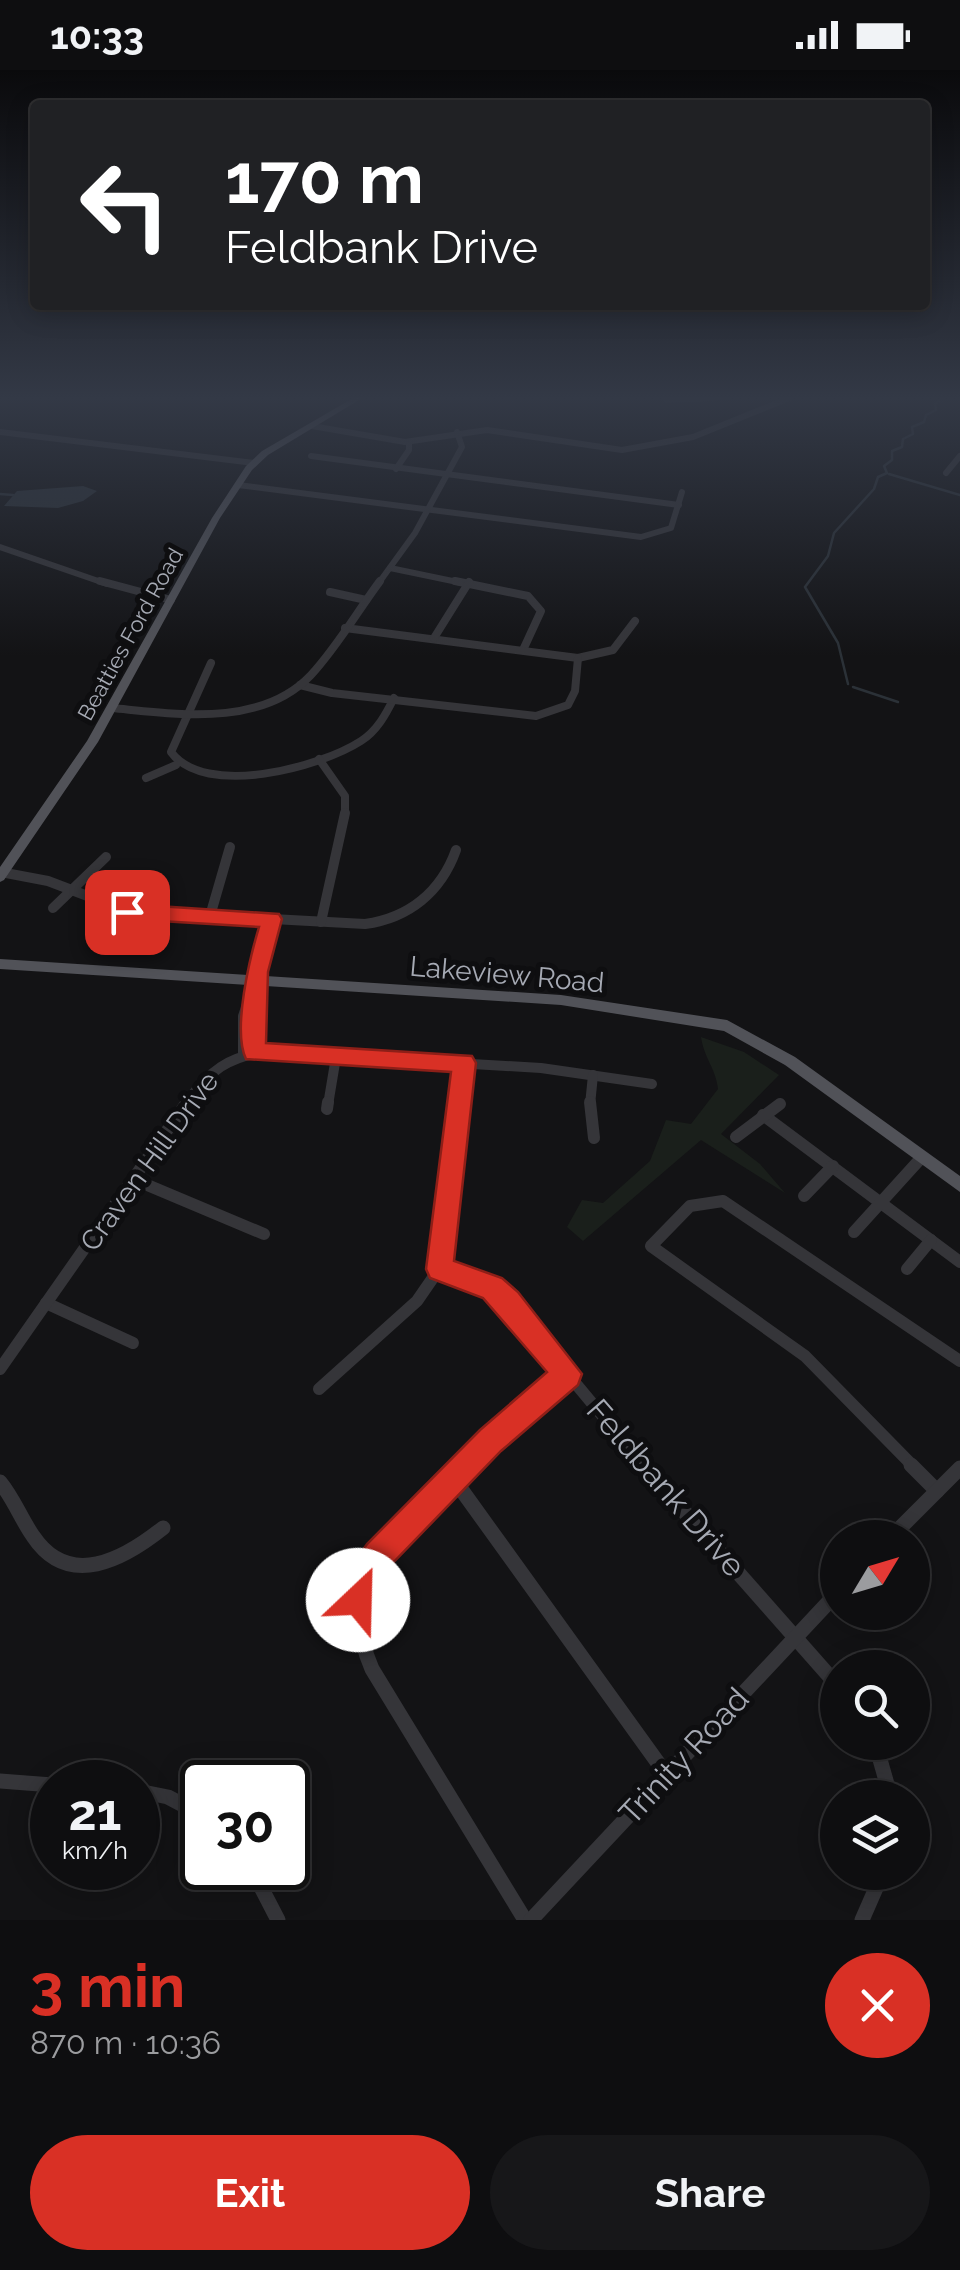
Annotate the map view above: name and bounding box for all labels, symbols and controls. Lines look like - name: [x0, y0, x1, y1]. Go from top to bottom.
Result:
- text: 10:33: [50, 13, 144, 58]
- text: 170 m: [225, 137, 424, 219]
- icon: left: [60, 140, 190, 270]
- text: Feldbank Drive: [225, 221, 538, 274]
- street label: Beatties Ford Road: [72, 543, 188, 725]
- pin: [85, 870, 170, 955]
- icon: arrive: [100, 885, 155, 940]
- street label: Lakeview Road: [408, 950, 606, 999]
- street label: Craven Hill Drive: [73, 1065, 225, 1257]
- street label: Feldbank Drive: [579, 1392, 753, 1584]
- north arrow: [820, 1520, 930, 1630]
- map controls: [820, 1520, 930, 1890]
- position arrow: [306, 1548, 410, 1652]
- button: search: [820, 1650, 930, 1760]
- street label: Trinity Road: [611, 1680, 756, 1831]
- speed limit sign: 30: [180, 1760, 310, 1890]
- button: layers: [820, 1780, 930, 1890]
- text: 21: [69, 1783, 121, 1842]
- text: km/h: [62, 1835, 128, 1865]
- text: 3 min: [30, 1951, 185, 2021]
- button: close: [825, 1953, 930, 2058]
- text: 870 m · 10:36: [30, 2024, 221, 2061]
- button: Exit: [30, 2135, 470, 2250]
- button: Share: [490, 2135, 930, 2250]

